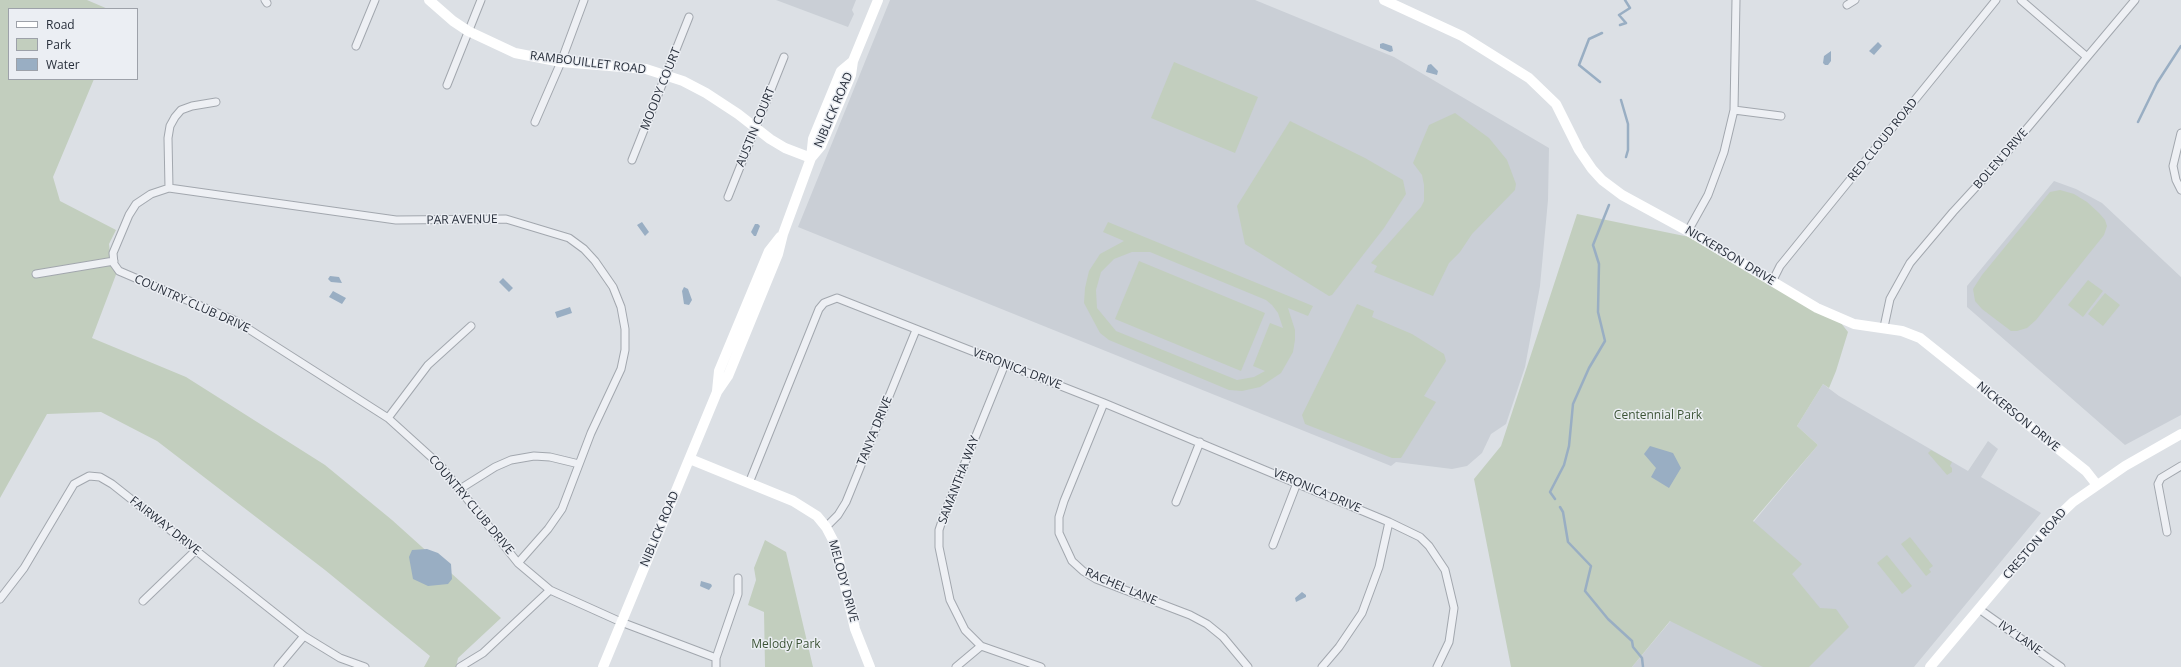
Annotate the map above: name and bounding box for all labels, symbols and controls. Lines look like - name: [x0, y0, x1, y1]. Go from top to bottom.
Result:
- legend: [8, 8, 138, 80]
- text: Road: [46, 16, 75, 33]
- text: Park: [46, 36, 71, 53]
- street label: MOODY COURT: [638, 46, 684, 132]
- street label: RAMBOUILLET ROAD: [529, 49, 647, 77]
- text: Water: [46, 56, 80, 73]
- street label: NIBLICK ROAD: [812, 70, 856, 150]
- street label: AUSTIN COURT: [733, 85, 779, 169]
- street label: RED CLOUD ROAD: [1845, 96, 1921, 184]
- street label: BOLEN DRIVE: [1971, 126, 2031, 192]
- street label: PAR AVENUE: [426, 212, 498, 228]
- street label: NICKERSON DRIVE: [1682, 223, 1778, 289]
- street label: COUNTRY CLUB DRIVE: [132, 272, 252, 336]
- street label: VERONICA DRIVE: [970, 345, 1064, 393]
- street label: NICKERSON DRIVE: [1974, 379, 2062, 455]
- street label: TANYA DRIVE: [854, 394, 896, 468]
- park label: Centennial Park: [1614, 409, 1702, 423]
- street label: SAMANTHA WAY: [936, 434, 982, 526]
- street label: COUNTRY CLUB DRIVE: [425, 452, 517, 558]
- street label: VERONICA DRIVE: [1271, 466, 1363, 516]
- street label: NIBLICK ROAD: [638, 489, 682, 569]
- street label: FAIRWAY DRIVE: [127, 494, 203, 558]
- street label: CRESTON ROAD: [2000, 506, 2070, 582]
- street label: MELODY DRIVE: [825, 538, 861, 624]
- street label: RACHEL LANE: [1083, 565, 1159, 609]
- street label: IVY LANE: [1995, 618, 2045, 658]
- park label: Melody Park: [751, 638, 821, 652]

